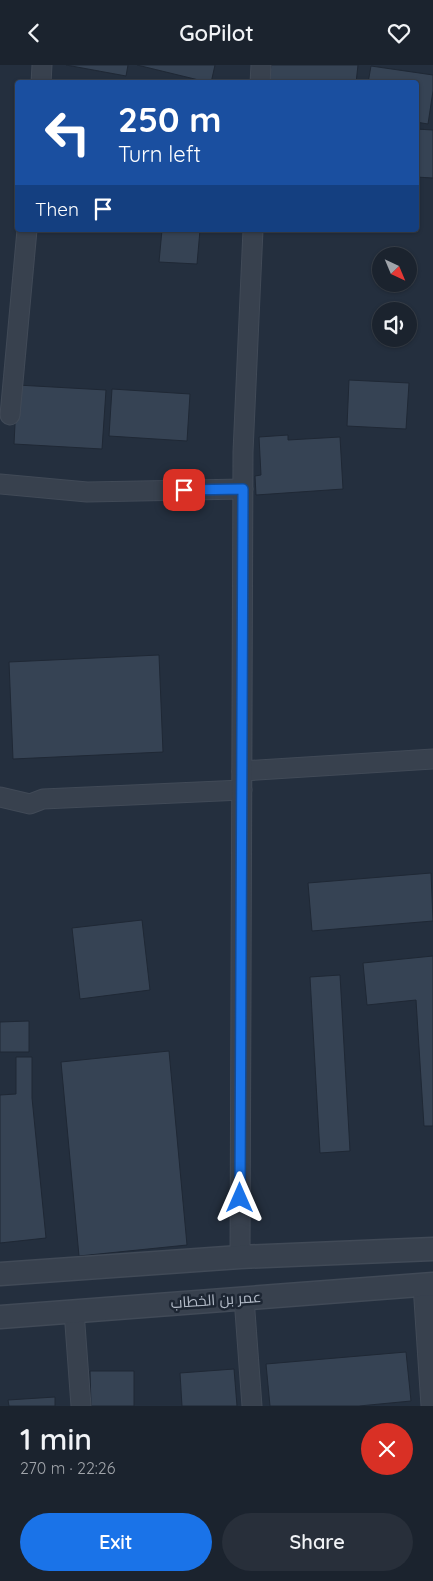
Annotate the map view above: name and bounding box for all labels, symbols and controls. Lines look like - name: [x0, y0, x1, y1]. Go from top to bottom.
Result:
- icon: back: [20, 19, 48, 47]
- text: GoPilot: [179, 19, 254, 47]
- icon: heart: [385, 19, 413, 47]
- text: 250 m: [118, 97, 222, 141]
- icon: left: [35, 100, 100, 165]
- text: Turn left: [118, 140, 201, 168]
- icon: arrive: [89, 195, 117, 223]
- text: Then: [35, 197, 79, 221]
- north arrow: [372, 247, 418, 293]
- map controls: [372, 247, 417, 347]
- button: sound: [372, 302, 417, 347]
- pin: [163, 469, 205, 511]
- icon: arrive: [170, 476, 198, 504]
- position arrow: [213, 1171, 265, 1223]
- street label: عمر بن الخطاب: [170, 1287, 262, 1313]
- text: 1 min: [20, 1420, 92, 1458]
- button: close: [361, 1423, 413, 1475]
- text: 270 m · 22:26: [20, 1458, 115, 1478]
- button: Exit: [20, 1513, 212, 1571]
- button: Share: [222, 1513, 413, 1571]

